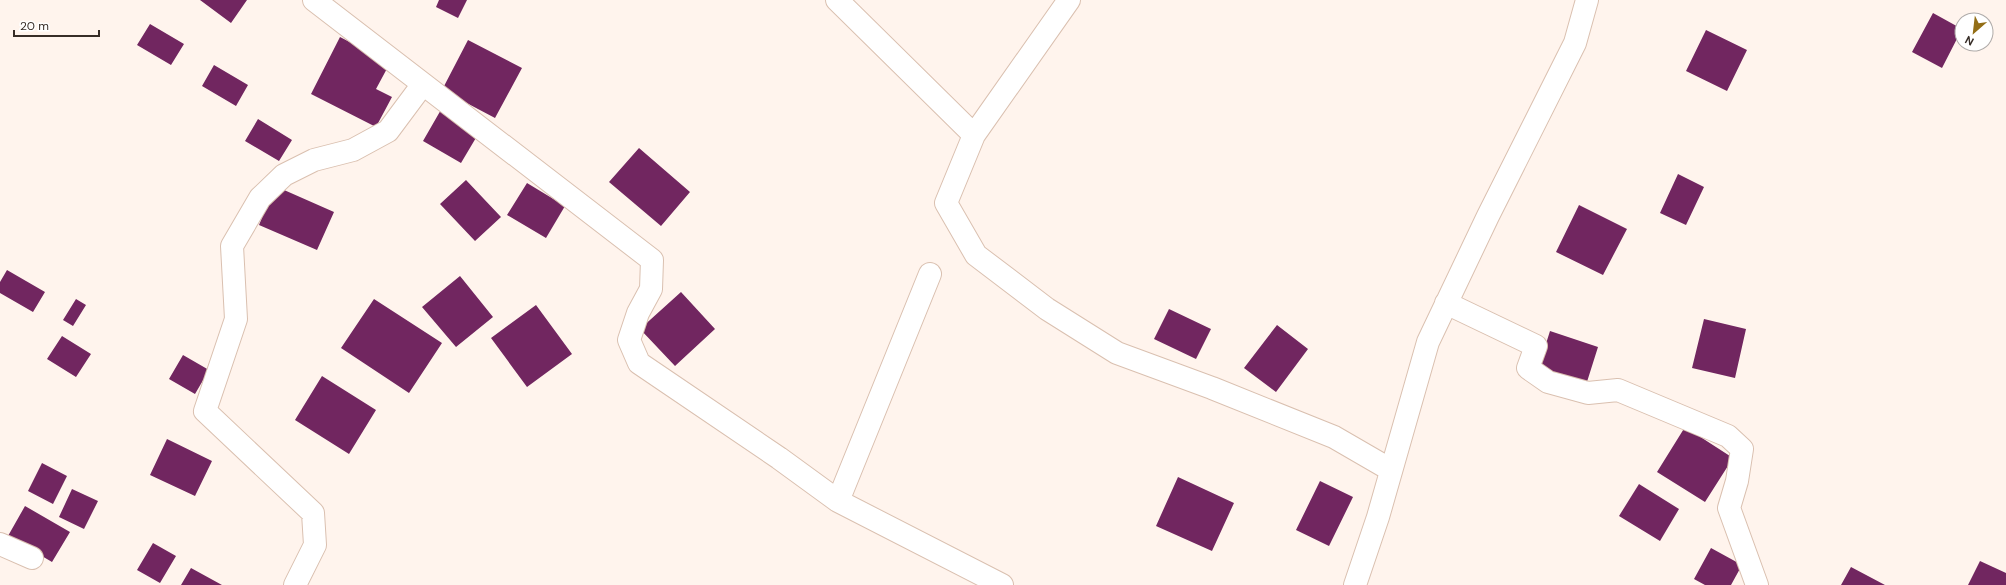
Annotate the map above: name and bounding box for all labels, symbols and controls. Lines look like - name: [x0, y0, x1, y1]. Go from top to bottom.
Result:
- scale bar: [14, 12, 99, 38]
- north arrow: [1954, 12, 1994, 52]
- text: 20 m: [20, 18, 49, 34]
- text: N: [1962, 33, 1976, 49]

